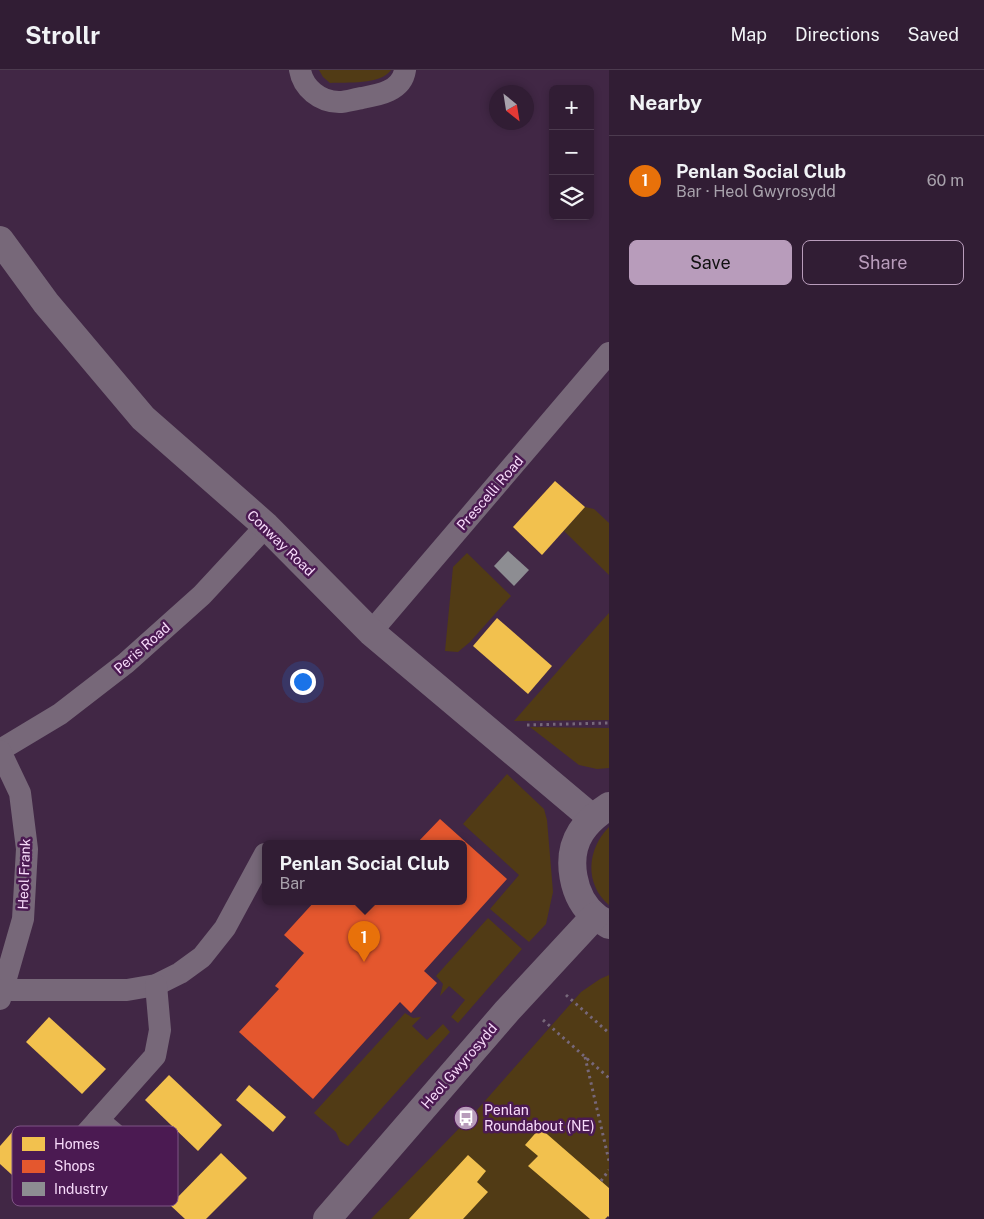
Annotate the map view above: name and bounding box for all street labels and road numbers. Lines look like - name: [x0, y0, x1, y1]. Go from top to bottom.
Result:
- street label: Prescelli Road: [453, 453, 527, 533]
- street label: Conway Road: [244, 507, 318, 579]
- street label: Peris Road: [111, 619, 173, 677]
- street label: Heol Frank: [15, 838, 33, 910]
- street label: Heol Gwyrosydd: [418, 1020, 500, 1112]

